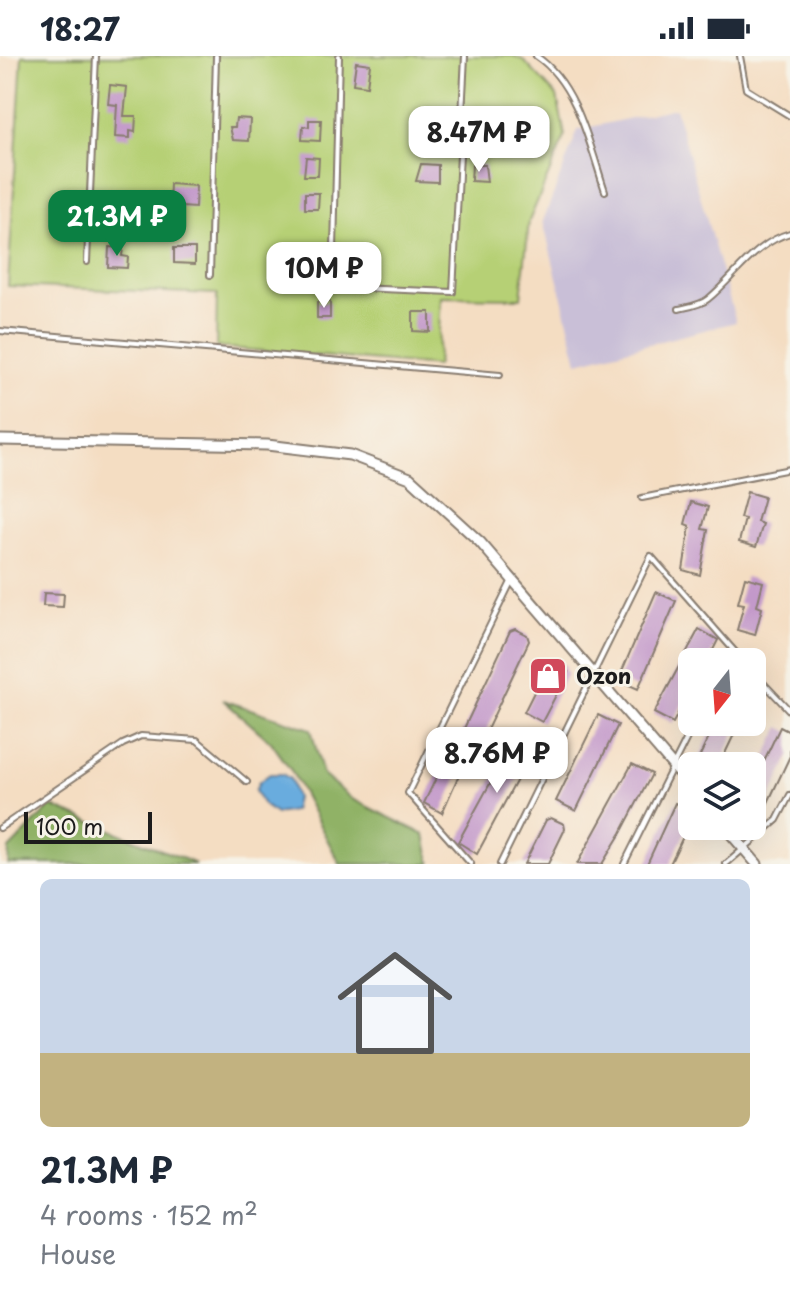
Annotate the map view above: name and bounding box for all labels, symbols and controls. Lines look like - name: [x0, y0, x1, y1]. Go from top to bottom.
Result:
- text: 18:27: [40, 6, 120, 51]
- pin: 8.47M ₽: [405, 106, 553, 174]
- text: 8.47M ₽: [427, 112, 531, 151]
- pin: 21.3M ₽: [43, 190, 191, 258]
- text: 21.3M ₽: [66, 196, 168, 235]
- pin: 10M ₽: [268, 242, 380, 310]
- text: 10M ₽: [284, 248, 364, 287]
- north arrow: [678, 648, 766, 736]
- map controls: [678, 648, 766, 840]
- shop icon: Ozon: [527, 655, 569, 697]
- place label: Ozon: [576, 658, 631, 691]
- pin: 8.76M ₽: [423, 727, 571, 795]
- text: 8.76M ₽: [444, 733, 550, 772]
- button: layers: [678, 752, 766, 840]
- scale bar: [24, 808, 152, 844]
- text: 100 m: [36, 809, 103, 842]
- icon: home: [323, 931, 467, 1075]
- text: 21.3M ₽: [40, 1143, 173, 1195]
- text: 4 rooms · 152 m²: [40, 1195, 258, 1234]
- text: House: [40, 1234, 116, 1273]

